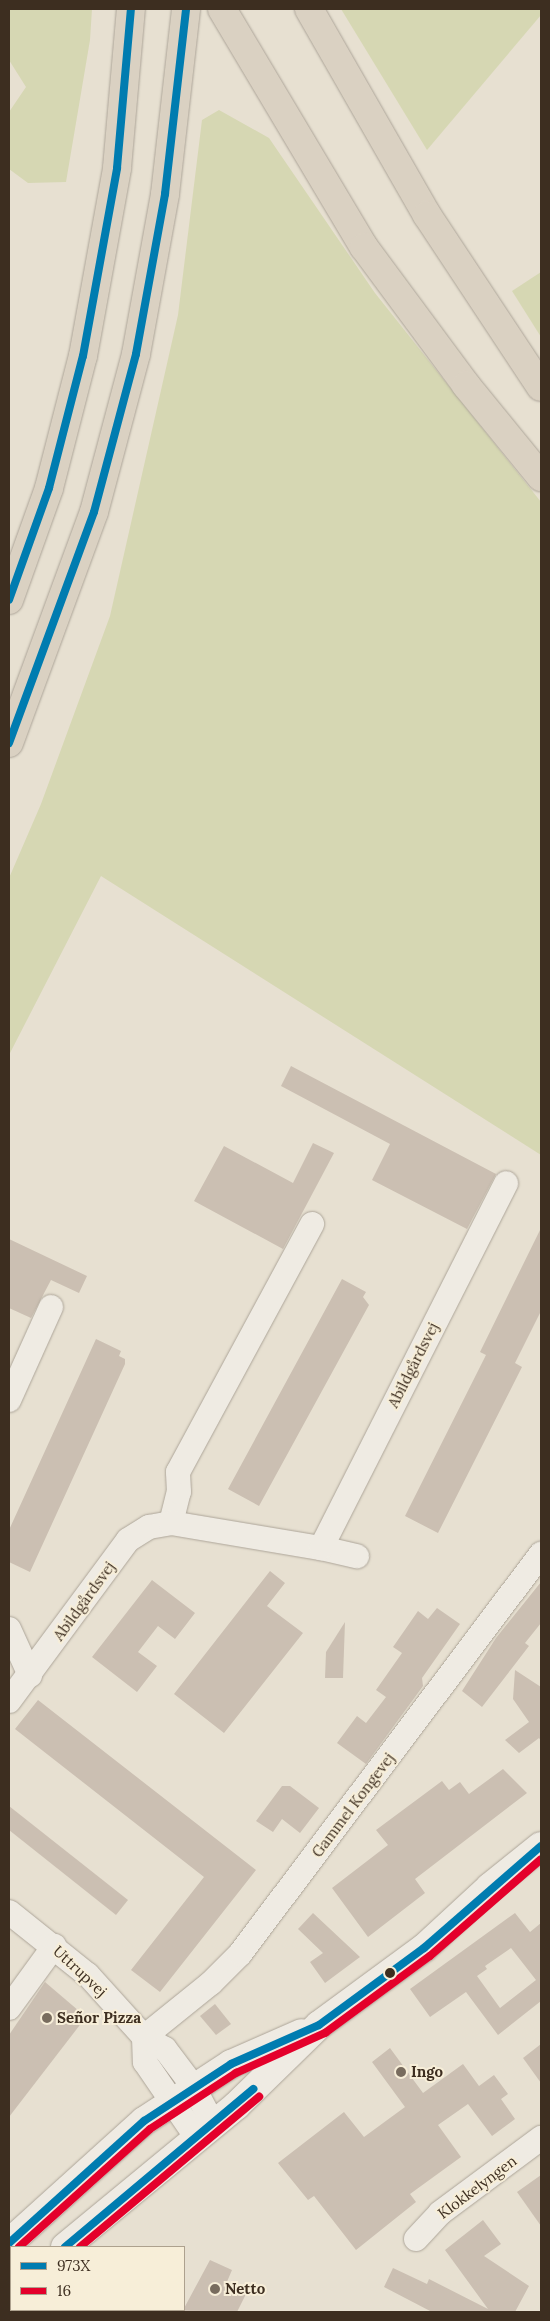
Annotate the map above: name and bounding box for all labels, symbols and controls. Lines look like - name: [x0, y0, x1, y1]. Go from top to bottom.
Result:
- street label: Abildgårdsvej: [384, 1319, 442, 1411]
- street label: Abildgårdsvej: [49, 1558, 119, 1644]
- street label: Gammel Kongevej: [308, 1749, 398, 1861]
- street label: Uttrupvej: [49, 1942, 111, 2000]
- unlabelled marker: [385, 1968, 395, 1978]
- place label: Señor Pizza: [57, 2009, 141, 2027]
- marker: Señor Pizza: [41, 2012, 53, 2024]
- place label: Ingo: [411, 2063, 443, 2081]
- marker: Ingo: [395, 2066, 407, 2078]
- street label: Klokkelyngen: [434, 2152, 520, 2222]
- legend: [10, 2246, 185, 2311]
- text: 973X: [57, 2256, 90, 2275]
- place label: Netto: [225, 2280, 265, 2298]
- text: 16: [57, 2281, 71, 2300]
- marker: Netto: [209, 2283, 221, 2295]

